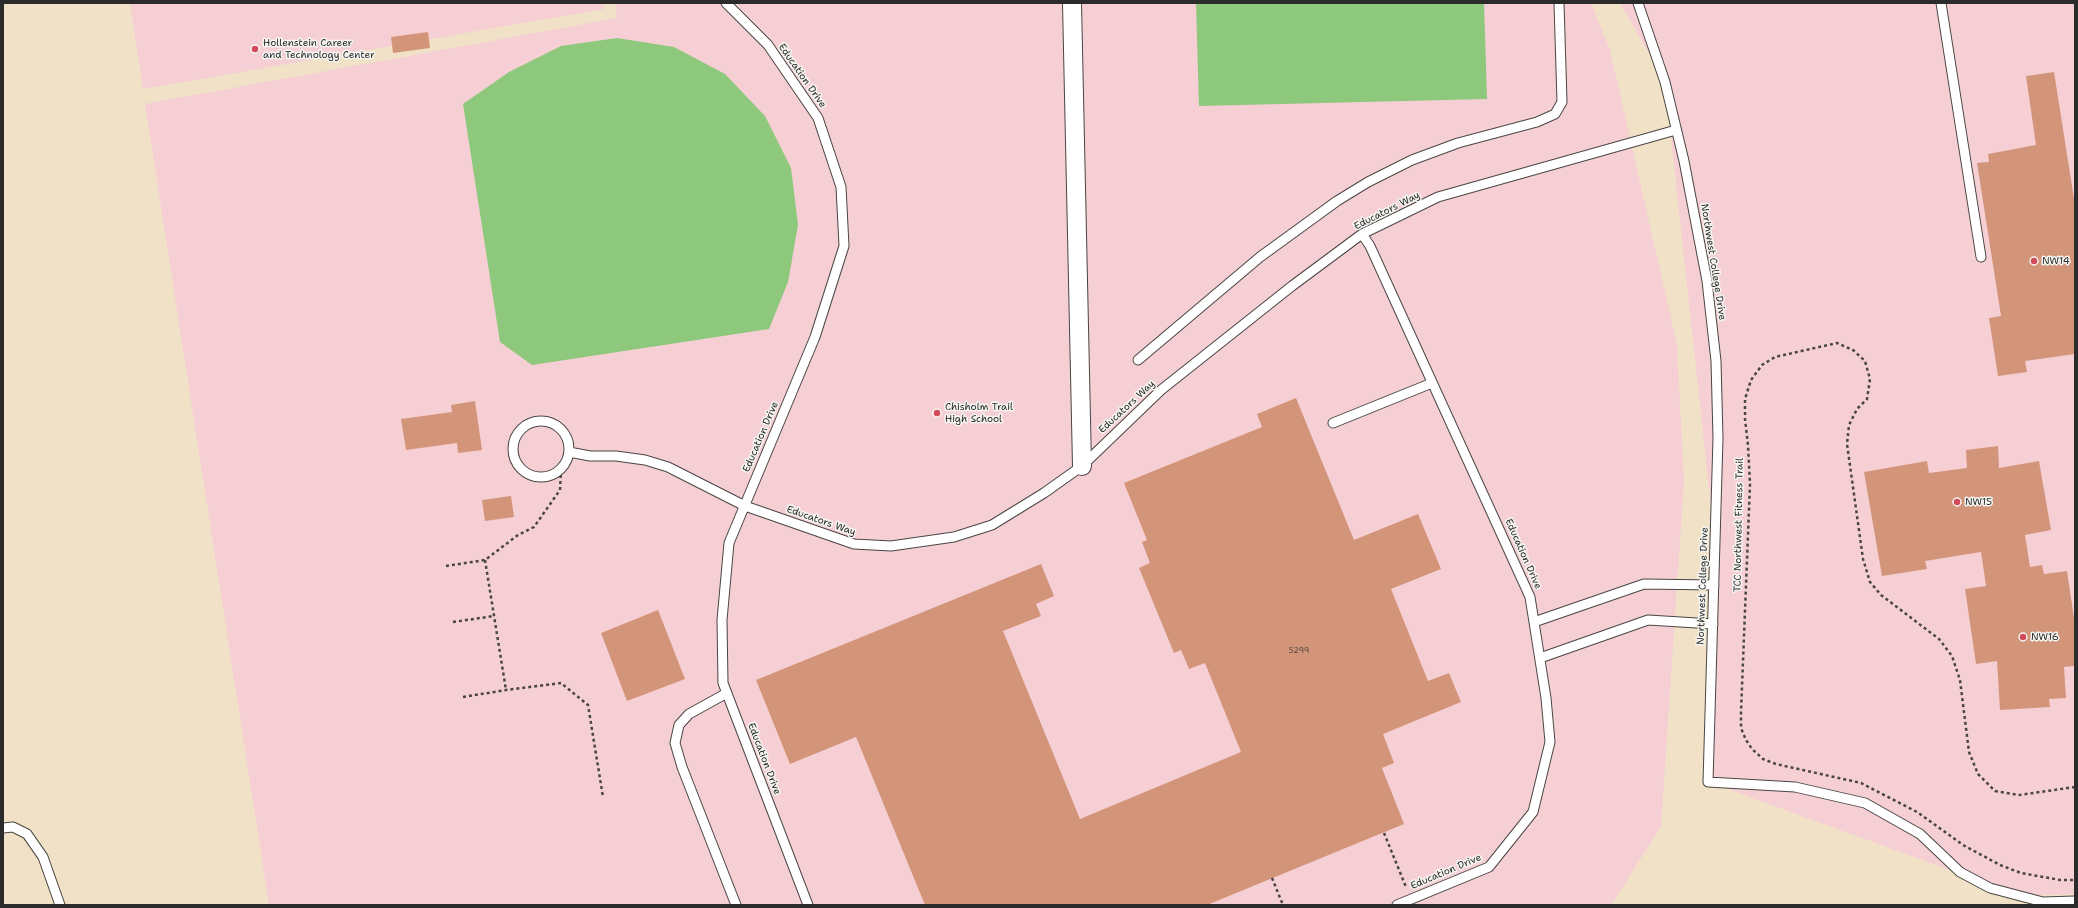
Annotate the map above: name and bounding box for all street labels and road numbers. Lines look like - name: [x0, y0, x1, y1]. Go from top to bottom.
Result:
- street label: Education Drive: [775, 42, 829, 110]
- street label: Educators Way: [1352, 189, 1422, 233]
- street label: Northwest College Drive: [1698, 203, 1728, 321]
- street label: Educators Way: [1096, 378, 1158, 436]
- street label: Education Drive: [741, 400, 781, 474]
- street label: TCC Northwest Fitness Trail: [1732, 458, 1746, 592]
- street label: Educators Way: [785, 504, 857, 538]
- street label: Education Drive: [1502, 517, 1544, 591]
- street label: Northwest College Drive: [1695, 527, 1711, 645]
- street label: Education Drive: [745, 722, 783, 796]
- street label: Education Drive: [1409, 852, 1483, 892]

